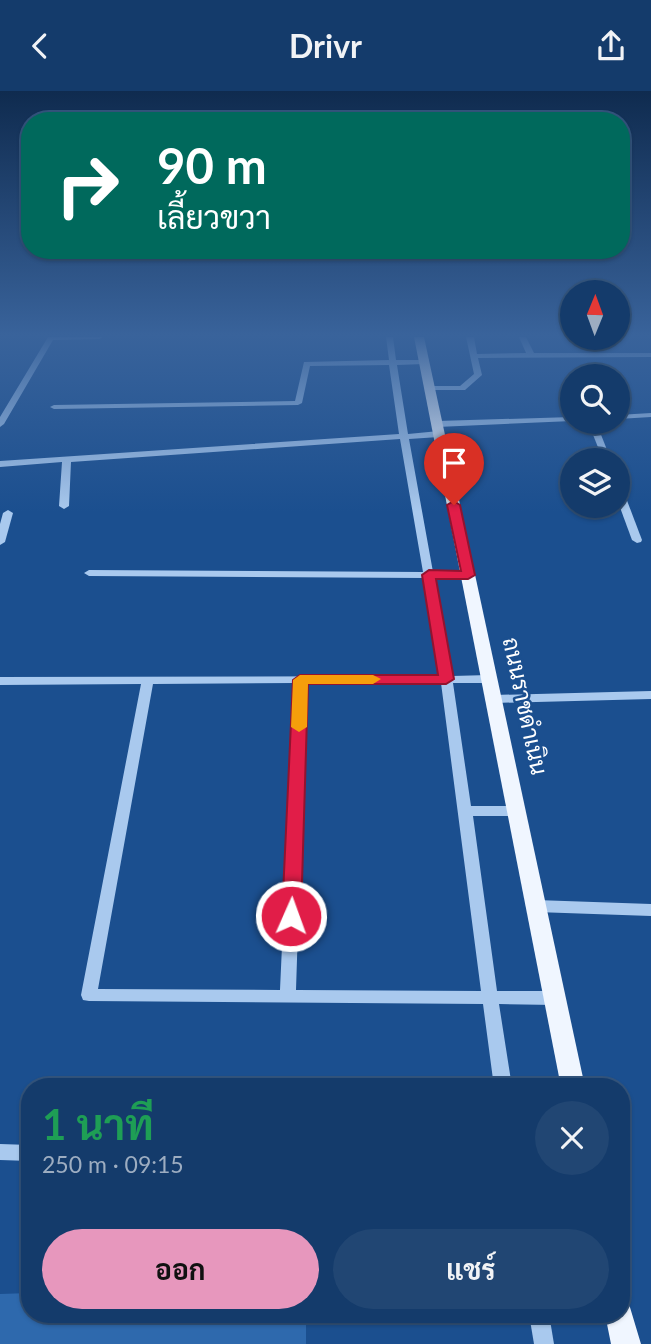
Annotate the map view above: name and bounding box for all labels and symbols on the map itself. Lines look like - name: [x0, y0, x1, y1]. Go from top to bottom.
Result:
- north arrow: [560, 280, 630, 350]
- pin: [424, 433, 484, 505]
- street label: ถนนราชดำเนิน: [498, 634, 554, 777]
- position arrow: [254, 879, 328, 953]

